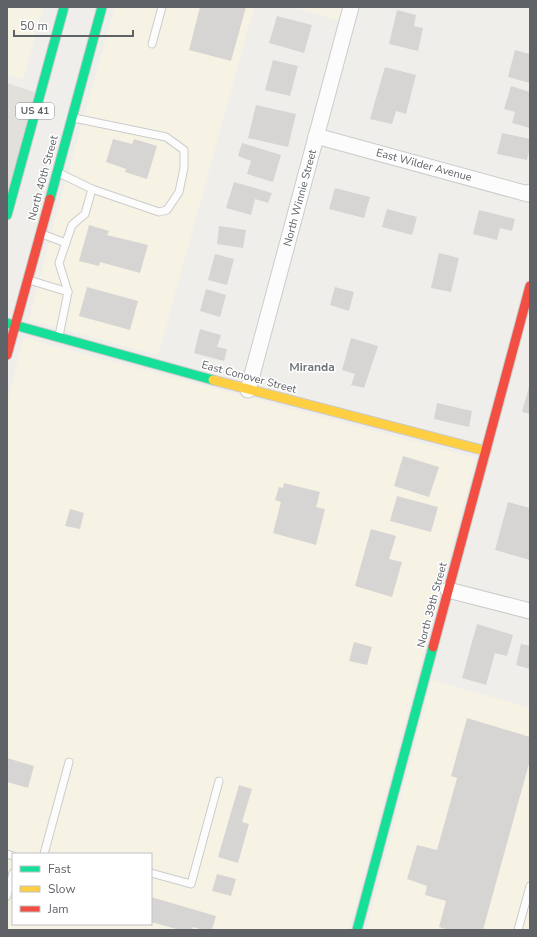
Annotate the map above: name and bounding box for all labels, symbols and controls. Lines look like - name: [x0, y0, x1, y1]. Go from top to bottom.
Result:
- scale bar: [14, 12, 133, 38]
- text: 50 m: [20, 18, 48, 34]
- road number: US 41: [16, 103, 54, 119]
- street label: North 40th Street: [24, 134, 62, 222]
- street label: East Wilder Avenue: [375, 145, 474, 185]
- street label: North Winnie Street: [280, 148, 320, 248]
- street label: East Conover Street: [200, 357, 298, 397]
- district label: Miranda: [289, 359, 335, 375]
- street label: North 39th Street: [413, 561, 451, 649]
- legend: [12, 853, 152, 925]
- text: Fast: [48, 861, 71, 877]
- text: Slow: [48, 881, 76, 897]
- text: Jam: [47, 901, 69, 917]

